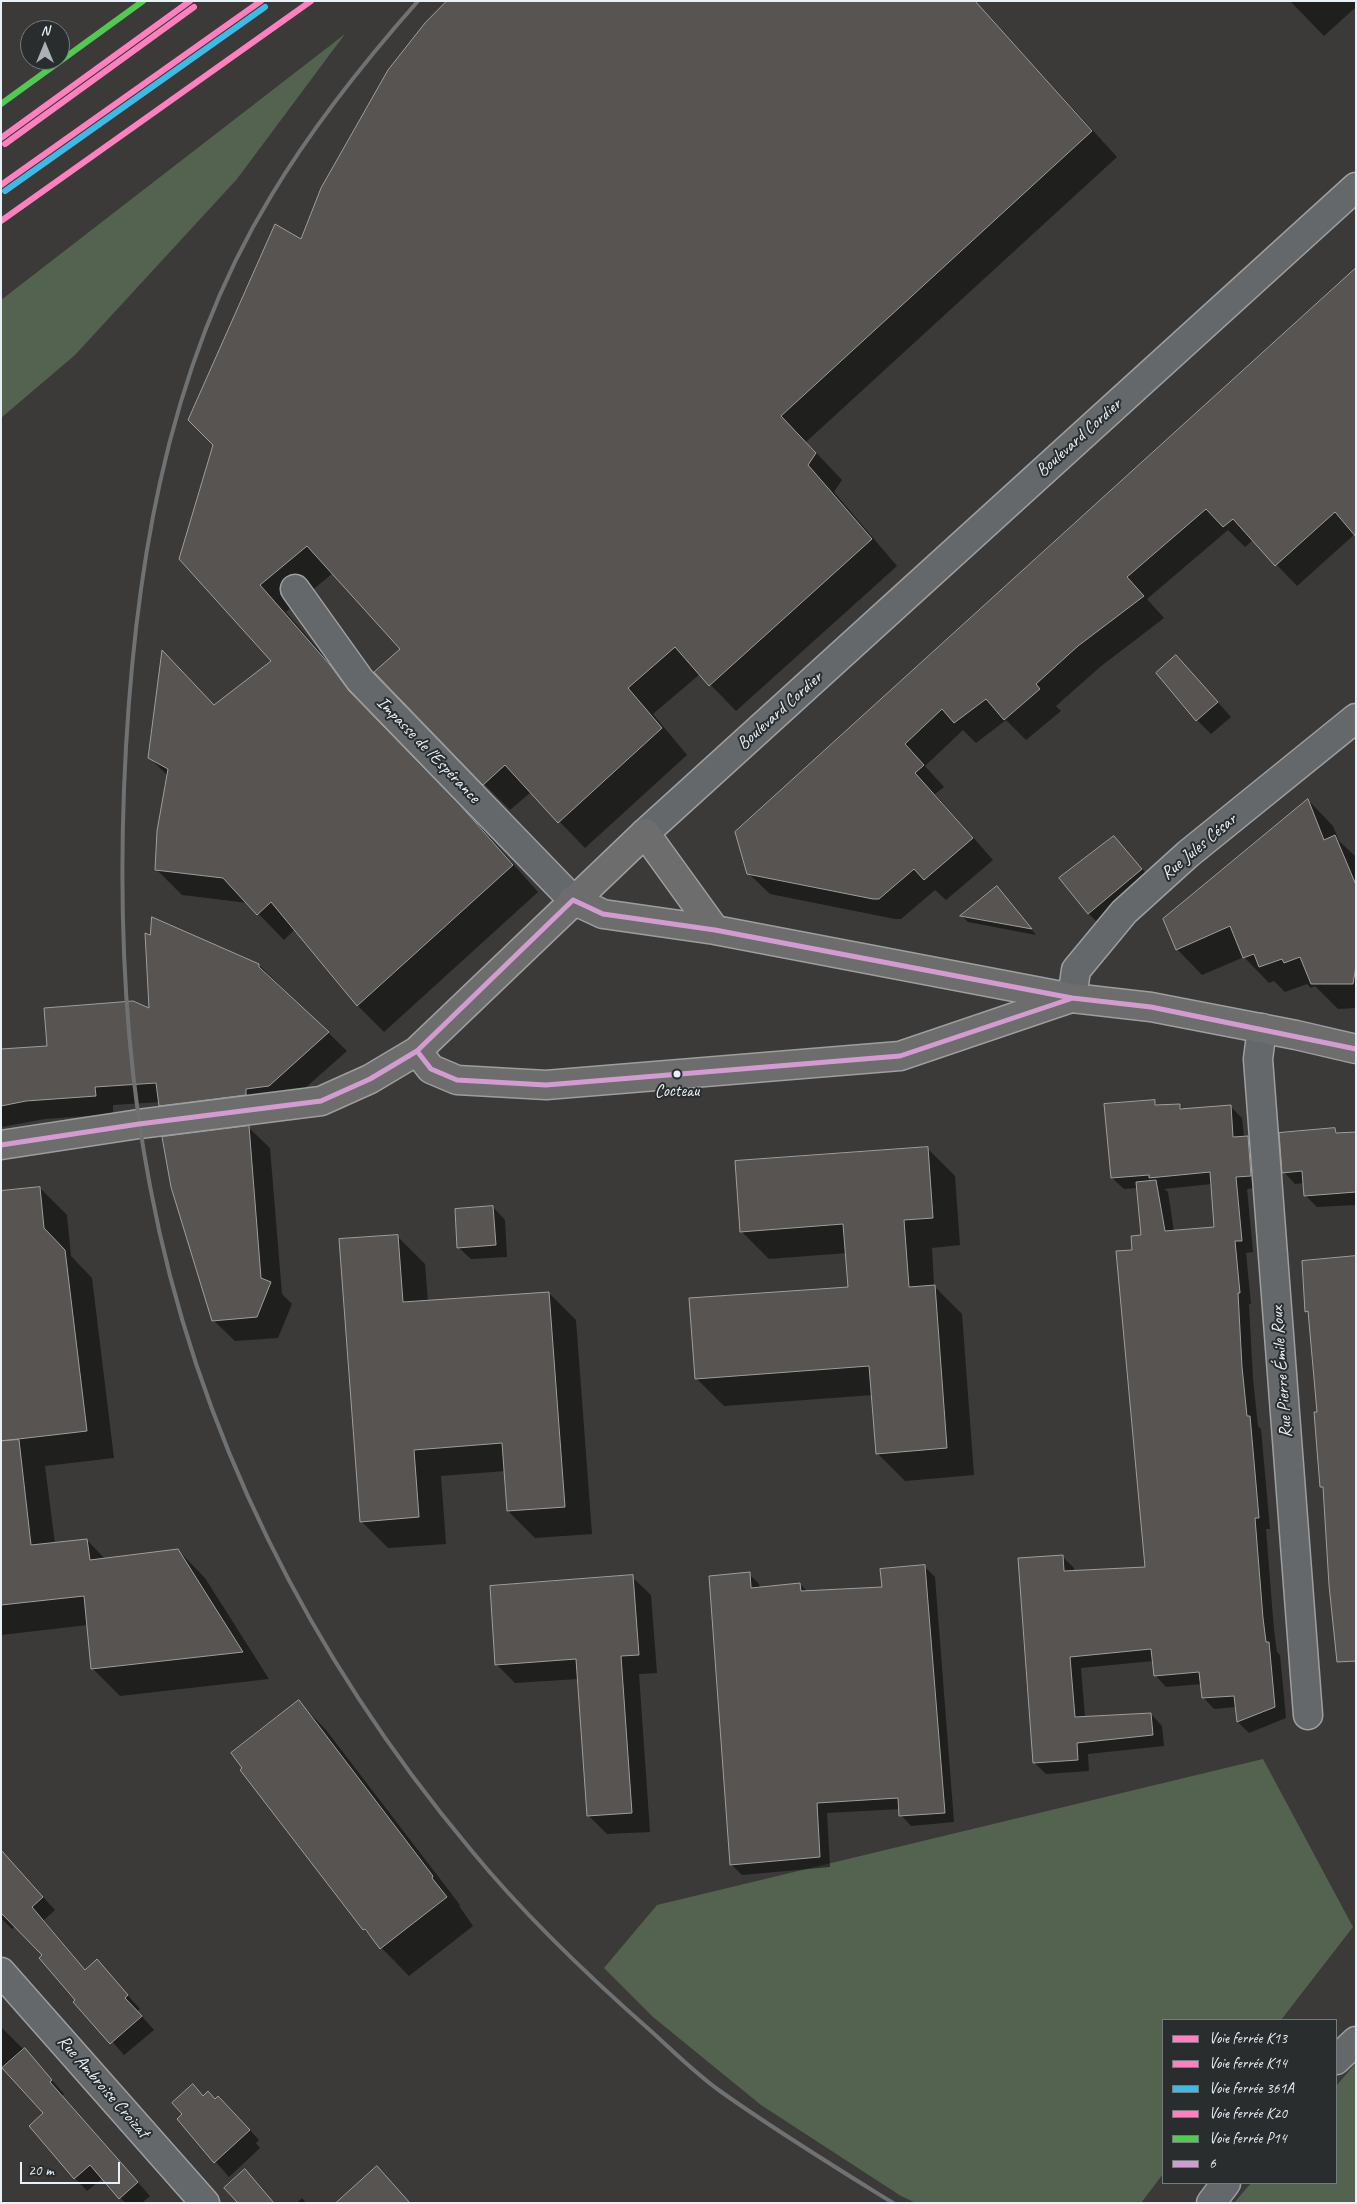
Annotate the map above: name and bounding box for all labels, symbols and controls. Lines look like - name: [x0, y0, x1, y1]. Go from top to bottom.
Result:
- north arrow: [20, 20, 70, 70]
- text: N: [41, 22, 49, 39]
- street label: Boulevard Cordier: [1032, 394, 1126, 482]
- street label: Boulevard Cordier: [733, 667, 827, 755]
- street label: Impasse de l'Espérance: [372, 692, 484, 808]
- street label: Rue Jules César: [1157, 809, 1241, 885]
- marker: Cocteau: [672, 1069, 682, 1079]
- place label: Cocteau: [655, 1082, 699, 1102]
- street label: Rue Pierre Émile Roux: [1267, 1305, 1297, 1439]
- legend: [1162, 2019, 1337, 2184]
- text: Voie ferrée K13: [1209, 2029, 1287, 2048]
- street label: Rue Ambroise Croizat: [52, 2031, 154, 2143]
- text: Voie ferrée K14: [1209, 2054, 1287, 2073]
- text: Voie ferrée 361A: [1209, 2079, 1294, 2098]
- text: Voie ferrée K20: [1209, 2104, 1287, 2123]
- text: Voie ferrée P14: [1209, 2129, 1286, 2148]
- scale bar: [22, 2152, 122, 2184]
- text: 6: [1209, 2154, 1216, 2173]
- text: 20 m: [28, 2161, 54, 2180]

